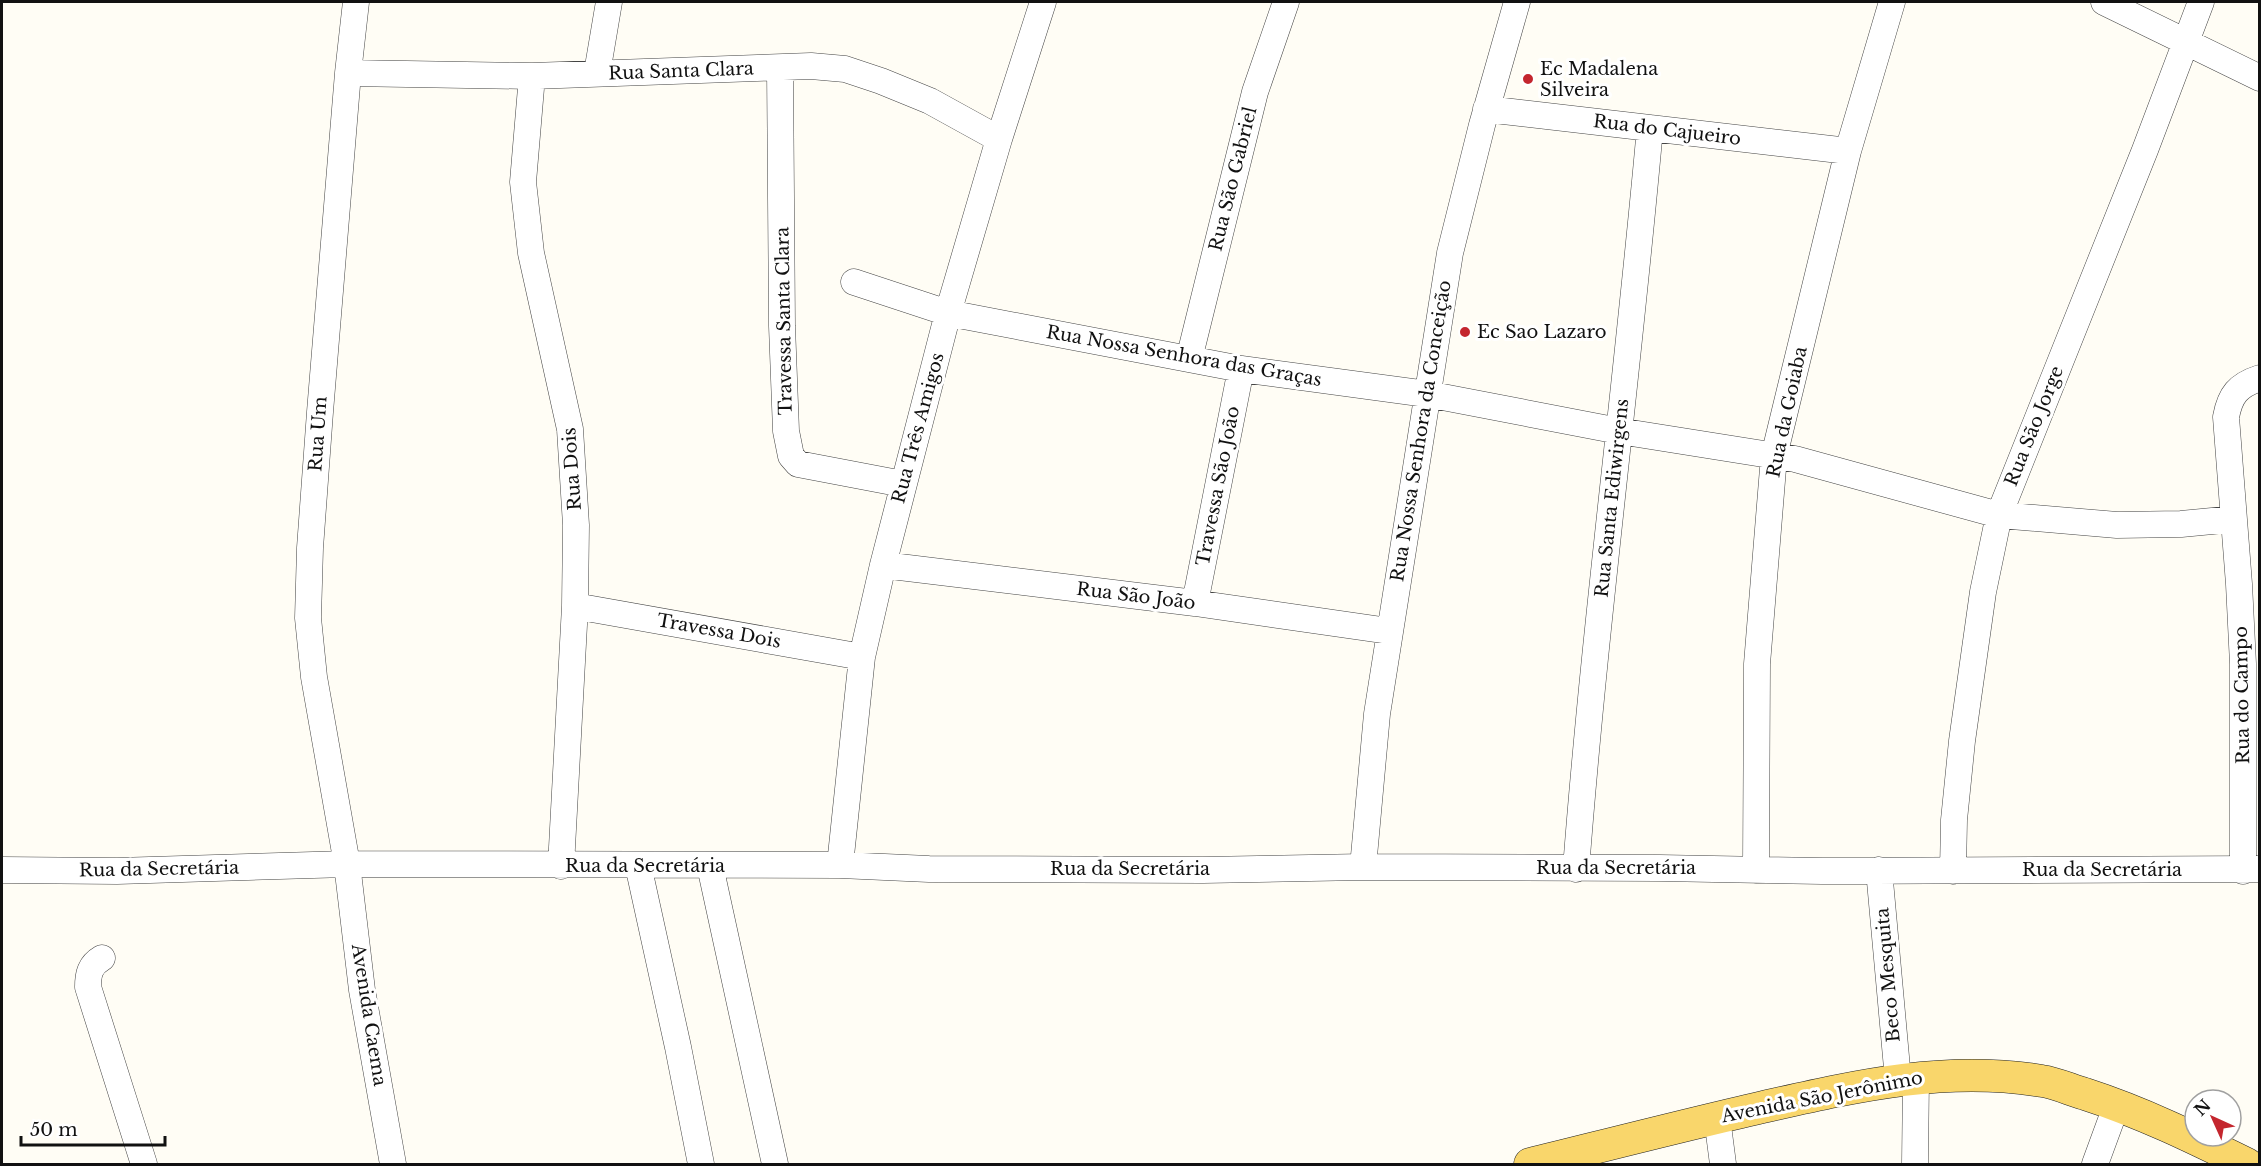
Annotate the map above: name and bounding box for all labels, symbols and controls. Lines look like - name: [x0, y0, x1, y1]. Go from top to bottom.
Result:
- street label: Rua Santa Clara: [608, 57, 754, 85]
- place label: Ec Madalena Silveira: [1540, 58, 1658, 101]
- marker: Ec Madalena Silveira: [1521, 72, 1535, 86]
- street label: Rua São Gabriel: [1204, 104, 1262, 253]
- street label: Rua do Cajueiro: [1592, 110, 1742, 150]
- street label: Travessa Santa Clara: [771, 227, 797, 415]
- street label: Rua Nossa Senhora da Conceição: [1386, 279, 1456, 583]
- street label: Rua Nossa Senhora das Graças: [1045, 321, 1323, 391]
- place label: Ec Sao Lazaro: [1477, 321, 1607, 343]
- marker: Ec Sao Lazaro: [1458, 325, 1472, 339]
- street label: Rua da Goiaba: [1762, 344, 1812, 480]
- street label: Rua Três Amigos: [887, 350, 949, 506]
- street label: Rua São Jorge: [2000, 363, 2068, 489]
- street label: Rua Um: [304, 396, 332, 472]
- street label: Rua Santa Ediwirgens: [1591, 397, 1633, 599]
- street label: Travessa São João: [1192, 404, 1244, 568]
- street label: Rua Dois: [558, 427, 586, 511]
- street label: Rua São João: [1075, 578, 1197, 614]
- street label: Travessa Dois: [655, 609, 783, 653]
- street label: Rua do Campo: [2230, 626, 2254, 764]
- street label: Rua da Secretária: [565, 855, 725, 877]
- street label: Rua da Secretária: [79, 857, 239, 881]
- street label: Rua da Secretária: [1536, 857, 1696, 879]
- street label: Rua da Secretária: [1050, 858, 1210, 880]
- street label: Rua da Secretária: [2022, 859, 2182, 881]
- street label: Beco Mesquita: [1871, 907, 1905, 1043]
- street label: Avenida Caema: [347, 941, 391, 1088]
- street label: Avenida São Jerônimo: [1718, 1067, 1925, 1128]
- north arrow: [2183, 1088, 2243, 1148]
- text: N: [2190, 1095, 2215, 1120]
- scale bar: [21, 1109, 165, 1147]
- text: 50 m: [30, 1119, 78, 1141]

